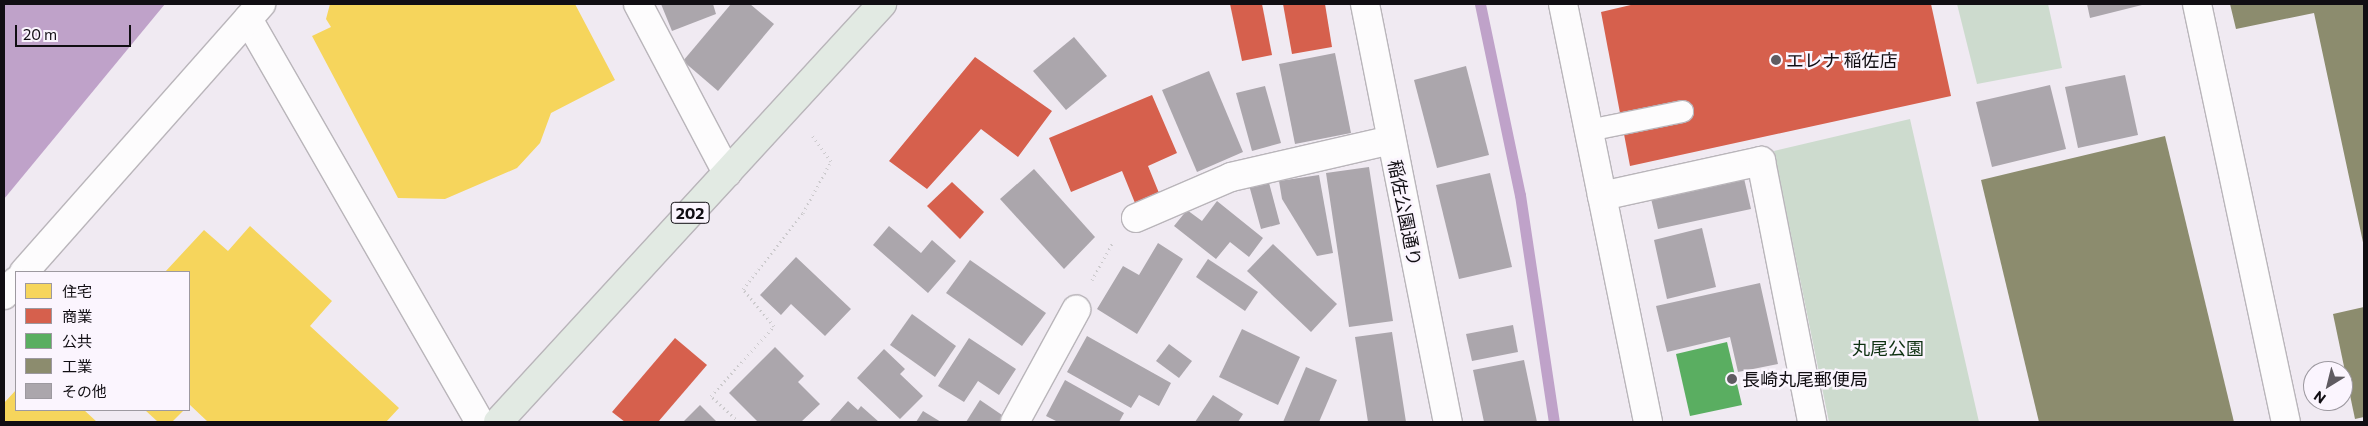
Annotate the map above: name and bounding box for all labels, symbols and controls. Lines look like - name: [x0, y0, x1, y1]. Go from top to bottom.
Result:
- scale bar: [18, 15, 134, 47]
- text: 20 m: [23, 25, 57, 43]
- place label: エレナ 稲佐店: [1786, 49, 1897, 71]
- marker: エレナ 稲佐店: [1770, 54, 1782, 66]
- street label: 稲佐公園通り: [1384, 158, 1426, 268]
- road number: 202: [670, 200, 710, 227]
- legend: [15, 271, 190, 411]
- text: 住宅: [62, 282, 92, 300]
- text: 商業: [62, 307, 92, 325]
- text: 公共: [62, 332, 92, 350]
- park label: 丸尾公園: [1852, 337, 1924, 359]
- text: 工業: [62, 357, 92, 375]
- north arrow: [2303, 361, 2353, 411]
- place label: 長崎丸尾郵便局: [1742, 368, 1868, 390]
- marker: 長崎丸尾郵便局: [1726, 373, 1738, 385]
- text: その他: [62, 382, 107, 400]
- text: N: [2310, 388, 2329, 408]

